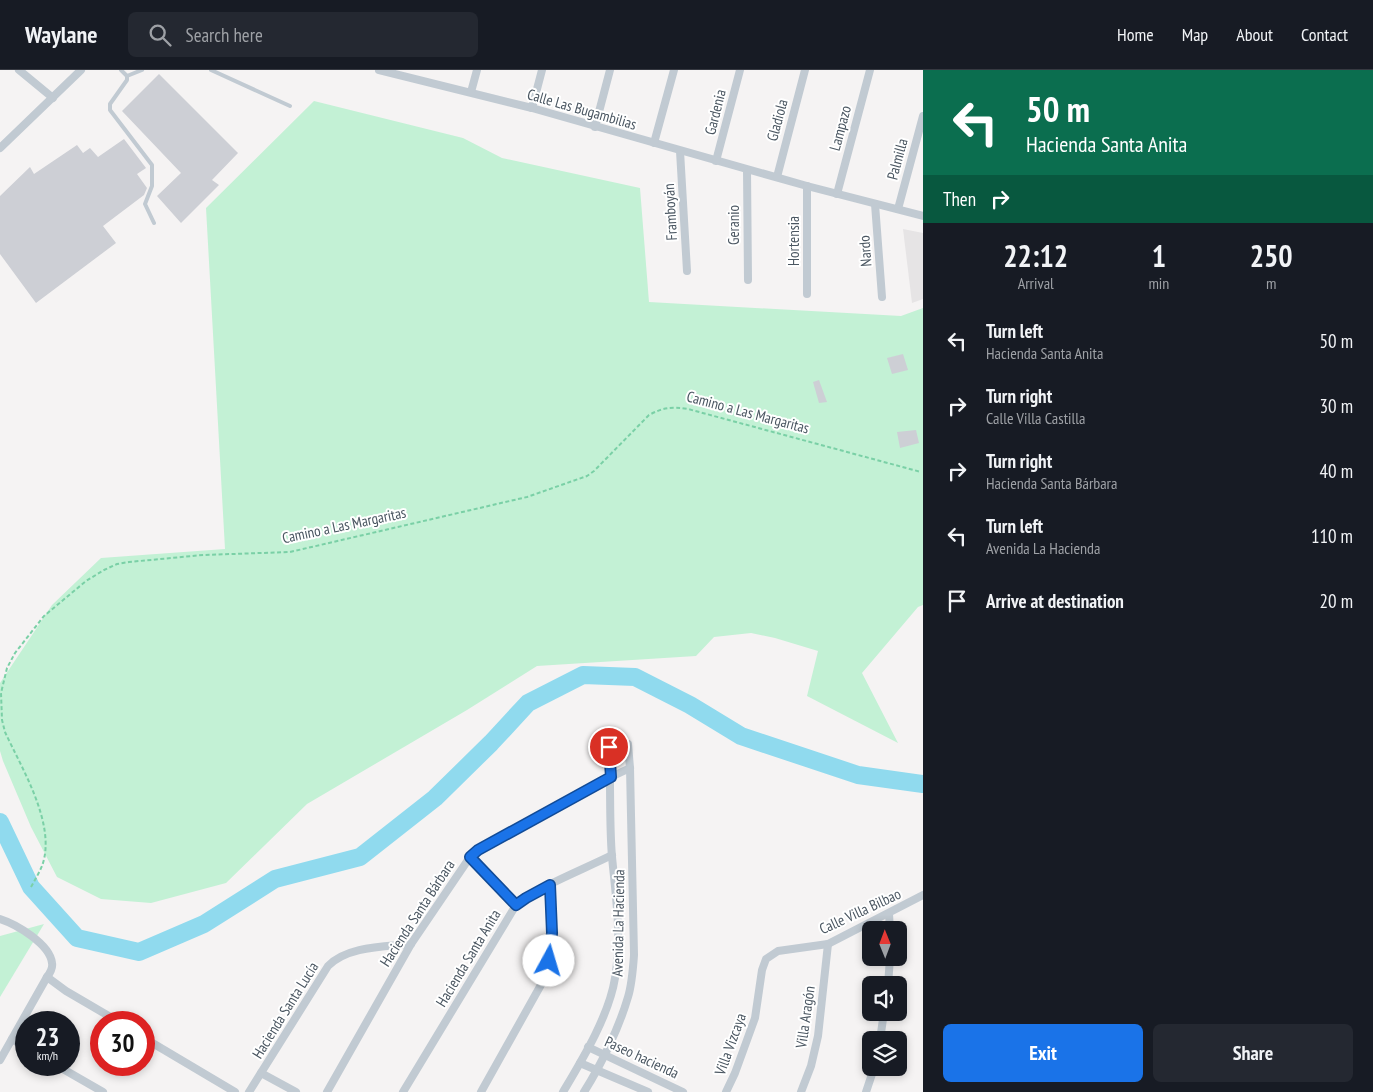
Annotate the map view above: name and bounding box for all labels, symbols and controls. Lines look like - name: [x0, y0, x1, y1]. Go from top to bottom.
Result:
- search box: [128, 12, 478, 57]
- text: Waylane: [25, 19, 98, 50]
- icon: search: [146, 21, 174, 49]
- text: Search here: [186, 23, 263, 47]
- text: Home: [1117, 23, 1154, 46]
- text: Map: [1182, 23, 1208, 46]
- text: About: [1236, 23, 1273, 46]
- text: Contact: [1301, 23, 1348, 46]
- street label: Calle Las Bugambilias: [525, 84, 639, 134]
- text: 50 m: [1026, 86, 1090, 132]
- street label: Gardenia: [700, 87, 730, 137]
- icon: left: [943, 90, 1008, 155]
- street label: Gladiola: [762, 97, 792, 143]
- street label: Lampazo: [825, 103, 855, 153]
- text: Hacienda Santa Anita: [1026, 130, 1187, 158]
- street label: Palmilla: [882, 136, 912, 182]
- street label: Framboyán: [659, 183, 681, 241]
- icon: right: [986, 185, 1014, 213]
- text: Then: [943, 187, 976, 211]
- street label: Geranio: [724, 205, 743, 245]
- street label: Hortensia: [784, 216, 803, 266]
- street label: Nardo: [854, 235, 876, 267]
- text: 22:12: [1003, 236, 1068, 275]
- text: 1: [1152, 236, 1166, 275]
- text: 250: [1250, 236, 1293, 275]
- text: Arrival: [1018, 273, 1054, 293]
- text: min: [1148, 273, 1169, 293]
- text: m: [1266, 273, 1276, 293]
- text: Turn left: [986, 319, 1043, 343]
- icon: left: [943, 327, 971, 355]
- text: 50 m: [1320, 329, 1353, 353]
- text: Hacienda Santa Anita: [986, 343, 1103, 363]
- text: Turn right: [986, 384, 1052, 408]
- street label: Camino a Las Margaritas: [685, 387, 811, 437]
- icon: right: [943, 392, 971, 420]
- text: 30 m: [1320, 394, 1353, 418]
- text: Calle Villa Castilla: [986, 408, 1085, 428]
- text: Turn right: [986, 449, 1052, 473]
- icon: right: [943, 457, 971, 485]
- text: 40 m: [1320, 459, 1353, 483]
- text: Hacienda Santa Bárbara: [986, 473, 1117, 493]
- street label: Camino a Las Margaritas: [280, 503, 408, 547]
- text: Turn left: [986, 514, 1043, 538]
- icon: left: [943, 522, 971, 550]
- text: 110 m: [1311, 524, 1353, 548]
- text: Avenida La Hacienda: [986, 538, 1100, 558]
- icon: arrive: [943, 587, 971, 615]
- text: Arrive at destination: [986, 589, 1124, 613]
- text: 20 m: [1320, 589, 1353, 613]
- pin: [588, 726, 630, 768]
- icon: arrive: [595, 733, 623, 761]
- street label: Hacienda Santa Bárbara: [375, 856, 459, 970]
- street label: Avenida La Hacienda: [608, 869, 628, 977]
- street label: Calle Villa Bilbao: [816, 884, 904, 938]
- street label: Hacienda Santa Anita: [432, 906, 504, 1010]
- north arrow: [862, 921, 908, 966]
- map controls: [862, 921, 907, 1076]
- position arrow: [522, 934, 574, 986]
- street label: Hacienda Santa Lucía: [248, 958, 322, 1062]
- button: sound: [862, 976, 907, 1021]
- street label: Villa Aragón: [791, 985, 819, 1050]
- street label: Villa Vizcaya: [710, 1010, 750, 1078]
- speed limit sign: 30: [90, 1011, 155, 1076]
- text: 23: [36, 1021, 59, 1053]
- button: Exit: [943, 1024, 1143, 1082]
- button: Share: [1153, 1024, 1353, 1082]
- button: layers: [862, 1031, 907, 1076]
- street label: Paseo hacienda: [602, 1032, 682, 1082]
- text: km/h: [37, 1048, 58, 1063]

